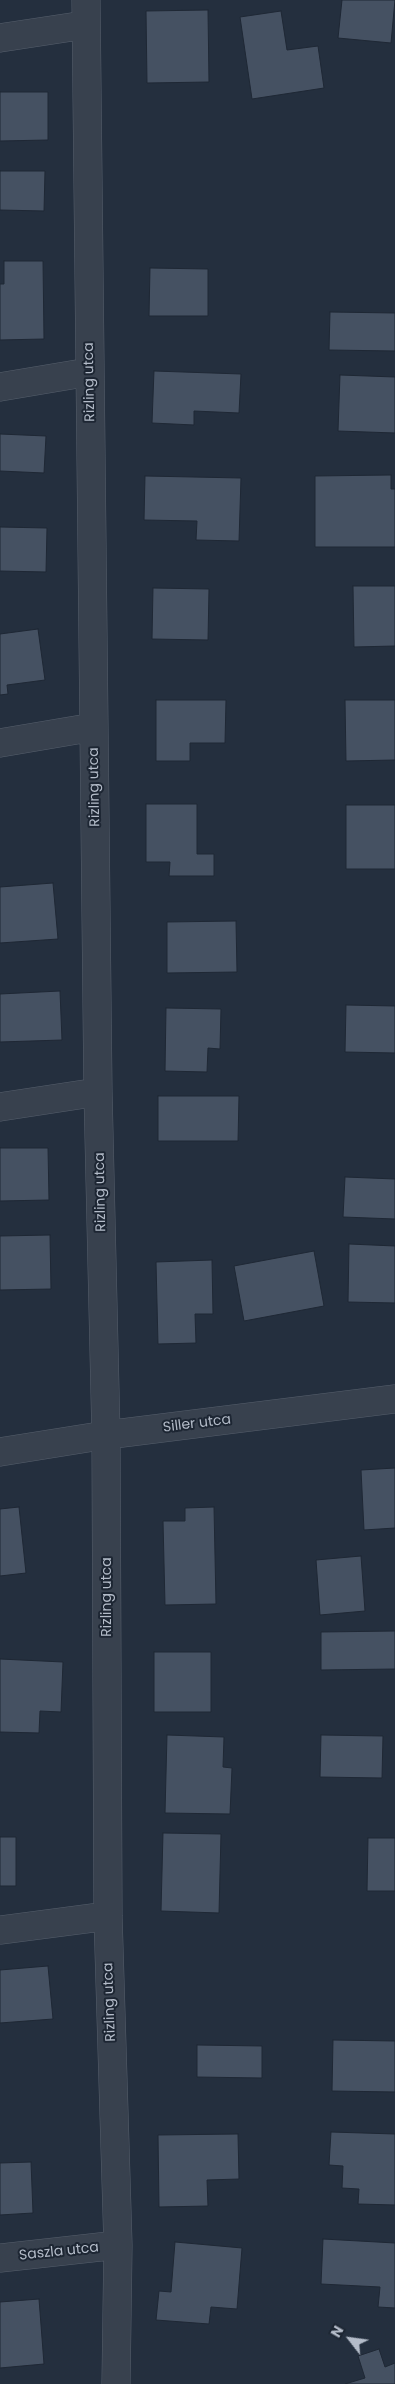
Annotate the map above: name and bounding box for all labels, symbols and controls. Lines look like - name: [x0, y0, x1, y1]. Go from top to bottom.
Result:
- street label: Rizling utca: [81, 342, 99, 422]
- street label: Rizling utca: [86, 747, 104, 827]
- street label: Rizling utca: [92, 1152, 110, 1232]
- street label: Siller utca: [162, 1412, 232, 1436]
- street label: Rizling utca: [99, 1557, 115, 1637]
- street label: Rizling utca: [100, 1962, 120, 2042]
- street label: Saszla utca: [18, 2239, 100, 2265]
- north arrow: [325, 2314, 375, 2364]
- text: N: [326, 2322, 348, 2341]

